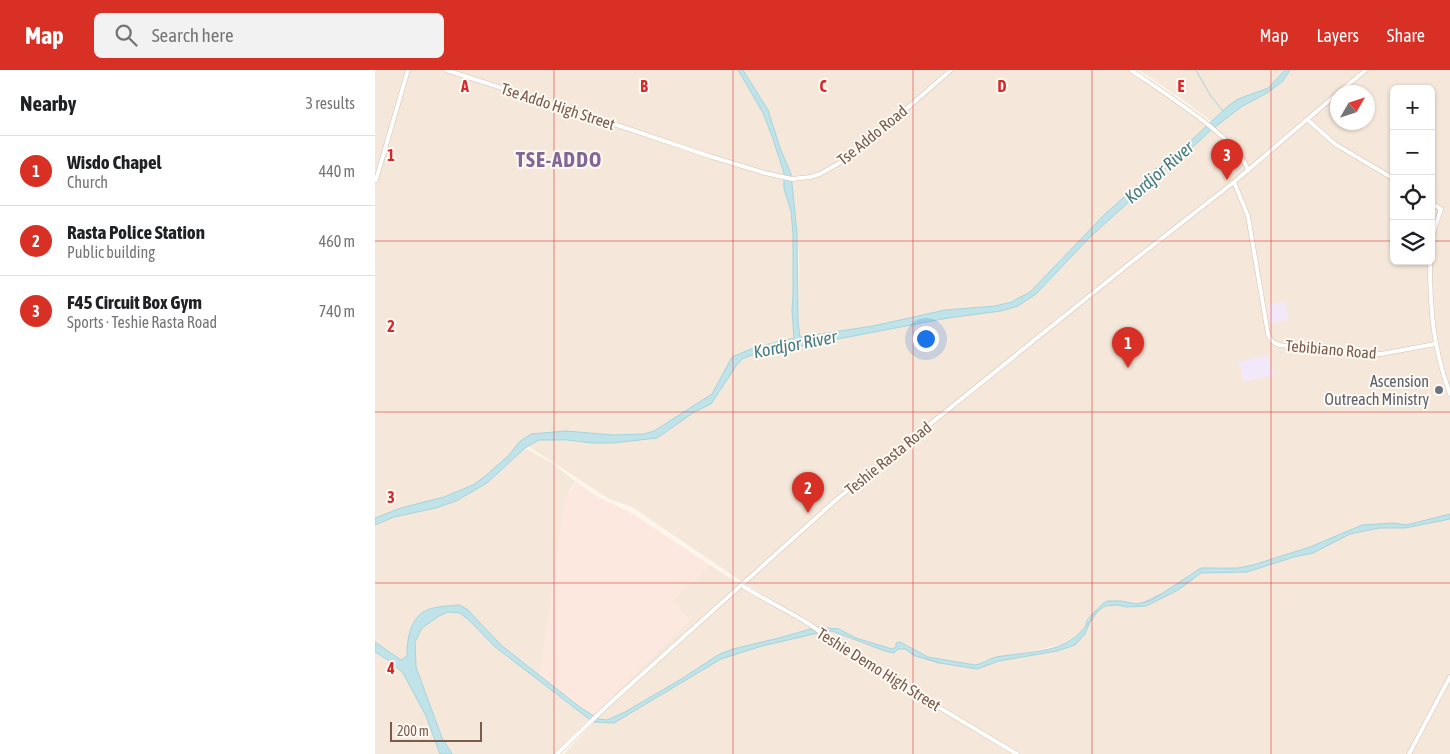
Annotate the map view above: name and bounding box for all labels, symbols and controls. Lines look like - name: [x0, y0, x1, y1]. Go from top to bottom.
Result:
- search box: [94, 13, 444, 58]
- icon: search: [112, 21, 140, 49]
- text: Map: [25, 22, 64, 49]
- text: Search here: [152, 24, 234, 46]
- text: Map: [1259, 25, 1288, 46]
- text: Layers: [1316, 25, 1359, 46]
- text: Share: [1387, 25, 1425, 46]
- text: A: [460, 77, 469, 95]
- text: B: [640, 77, 648, 95]
- text: C: [819, 77, 827, 95]
- text: D: [998, 77, 1007, 95]
- text: E: [1178, 77, 1185, 95]
- street label: Tse Addo High Street: [498, 79, 618, 134]
- north arrow: [1330, 85, 1375, 130]
- map controls: [1390, 85, 1435, 265]
- button: +: [1390, 85, 1435, 130]
- text: Nearby: [20, 91, 76, 115]
- text: 3 results: [305, 94, 355, 112]
- street label: Tse Addo Road: [834, 101, 910, 169]
- button: −: [1390, 130, 1435, 175]
- water label: Kordjor River: [1120, 136, 1198, 208]
- pin: 3: [1211, 139, 1243, 180]
- text: 1: [387, 146, 395, 164]
- district label: TSE-ADDO: [516, 147, 602, 171]
- text: Wisdo Chapel: [67, 151, 162, 173]
- text: 1: [32, 162, 40, 180]
- text: 440 m: [319, 162, 355, 180]
- text: Church: [67, 173, 108, 191]
- button: locate: [1390, 175, 1435, 220]
- button: layers: [1390, 220, 1435, 265]
- text: Rasta Police Station: [67, 221, 205, 243]
- text: 2: [32, 232, 40, 250]
- text: 460 m: [319, 232, 355, 250]
- text: Public building: [67, 243, 155, 261]
- text: F45 Circuit Box Gym: [67, 291, 202, 313]
- text: 3: [32, 302, 40, 320]
- text: 740 m: [319, 302, 355, 320]
- text: Sports · Teshie Rasta Road: [67, 313, 217, 331]
- text: 2: [387, 317, 395, 335]
- water label: Kordjor River: [752, 326, 839, 362]
- your location: [913, 326, 939, 352]
- pin: 1: [1112, 327, 1144, 368]
- street label: Tebibiano Road: [1285, 336, 1377, 362]
- place label: Ascension Outreach Ministry: [1325, 372, 1429, 409]
- marker: Ascension Outreach Ministry: [1433, 384, 1445, 396]
- street label: Teshie Rasta Road: [841, 418, 935, 498]
- pin: 2: [792, 472, 824, 513]
- text: 3: [387, 488, 395, 506]
- street label: Teshie Demo High Street: [813, 624, 944, 715]
- text: 4: [386, 659, 395, 677]
- scale bar: [390, 719, 483, 742]
- text: 200 m: [397, 723, 429, 739]

